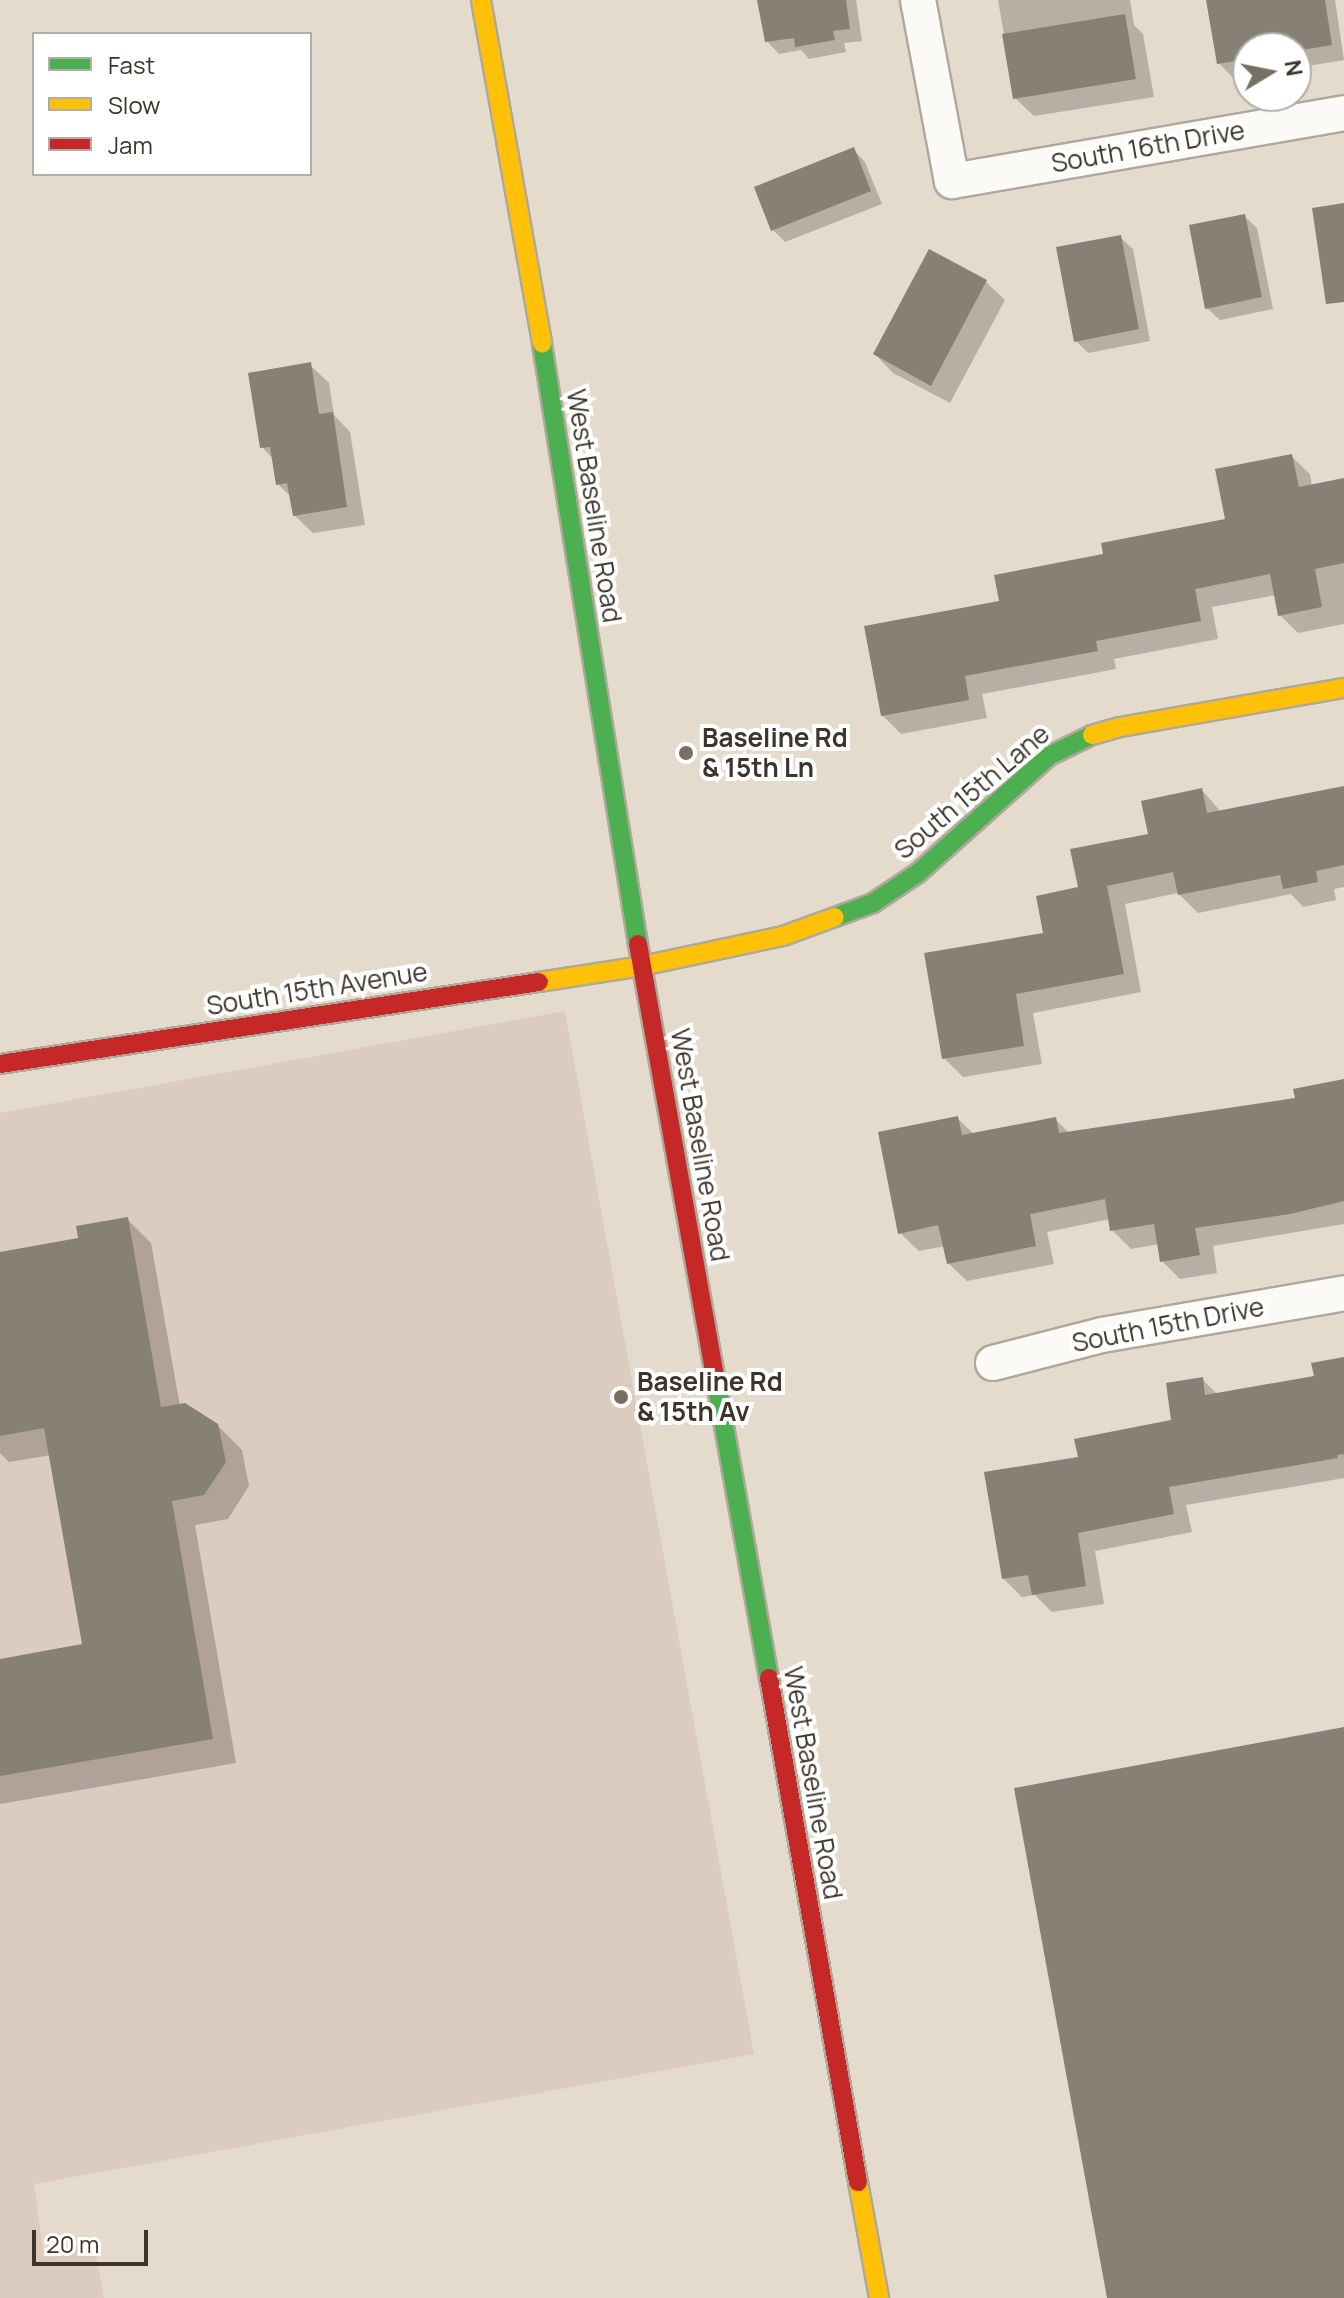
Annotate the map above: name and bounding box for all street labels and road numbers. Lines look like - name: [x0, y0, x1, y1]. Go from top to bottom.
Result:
- street label: South 16th Drive: [1049, 115, 1247, 179]
- street label: West Baseline Road: [560, 387, 628, 625]
- street label: South 15th Lane: [888, 718, 1056, 866]
- street label: South 15th Avenue: [204, 956, 430, 1022]
- street label: West Baseline Road: [664, 1026, 736, 1264]
- street label: South 15th Drive: [1069, 1291, 1267, 1359]
- street label: West Baseline Road: [777, 1664, 849, 1902]

